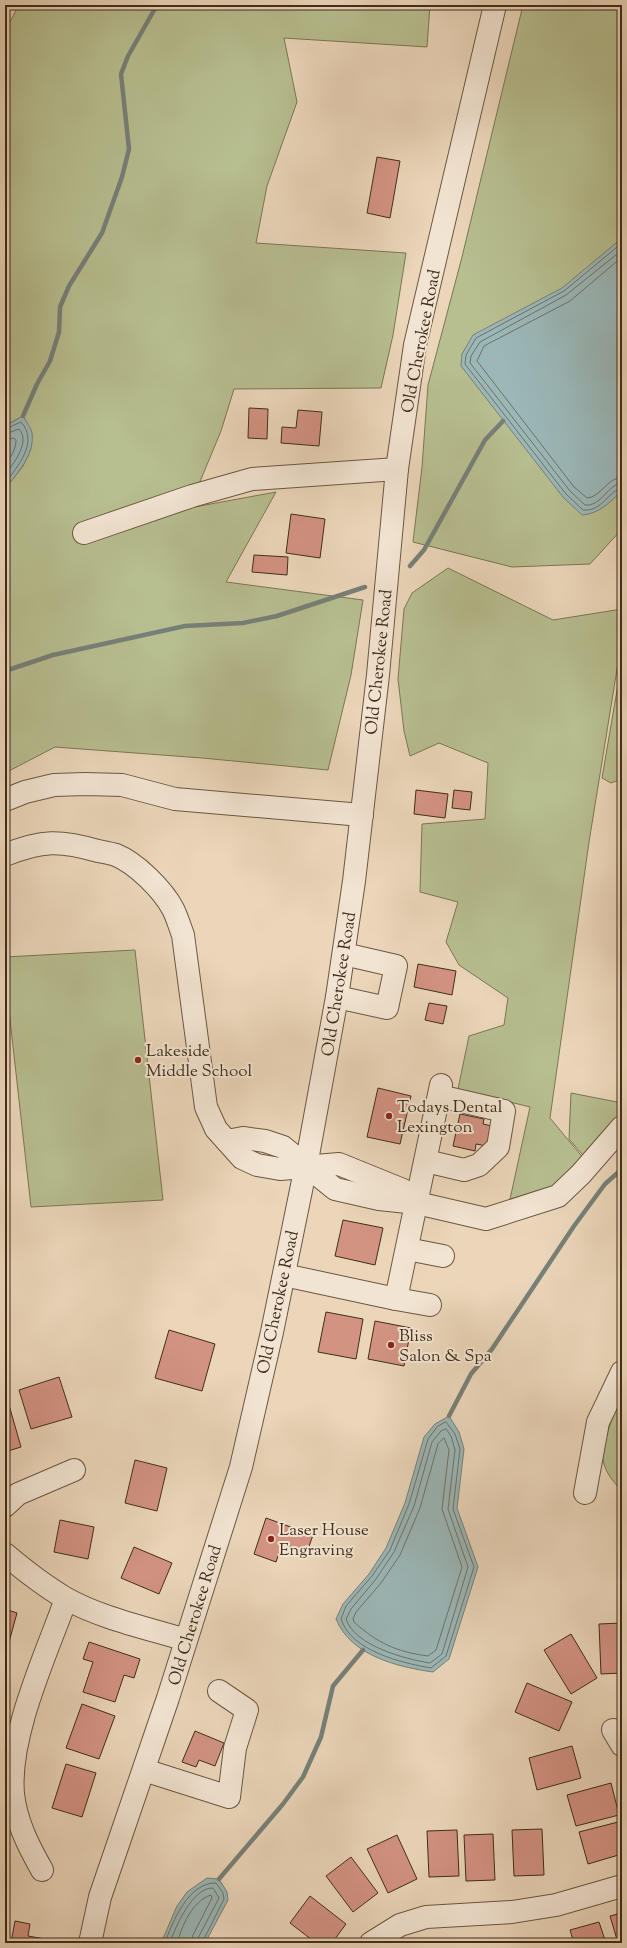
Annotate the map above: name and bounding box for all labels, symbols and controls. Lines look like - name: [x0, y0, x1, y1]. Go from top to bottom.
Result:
- street label: Old Cherokee Road: [396, 267, 448, 415]
- street label: Old Cherokee Road: [360, 588, 400, 736]
- street label: Old Cherokee Road: [317, 910, 363, 1058]
- place label: Lakeside Middle School: [146, 1040, 253, 1084]
- marker: Lakeside Middle School: [133, 1055, 143, 1065]
- place label: Todays Dental Lexington: [397, 1096, 503, 1140]
- marker: Todays Dental Lexington: [384, 1111, 394, 1121]
- street label: Old Cherokee Road: [252, 1228, 306, 1376]
- place label: Bliss Salon & Spa: [399, 1325, 492, 1369]
- marker: Bliss Salon & Spa: [386, 1340, 396, 1350]
- place label: Laser House Engraving: [279, 1519, 369, 1563]
- marker: Laser House Engraving: [266, 1534, 276, 1544]
- street label: Old Cherokee Road: [163, 1542, 229, 1689]

